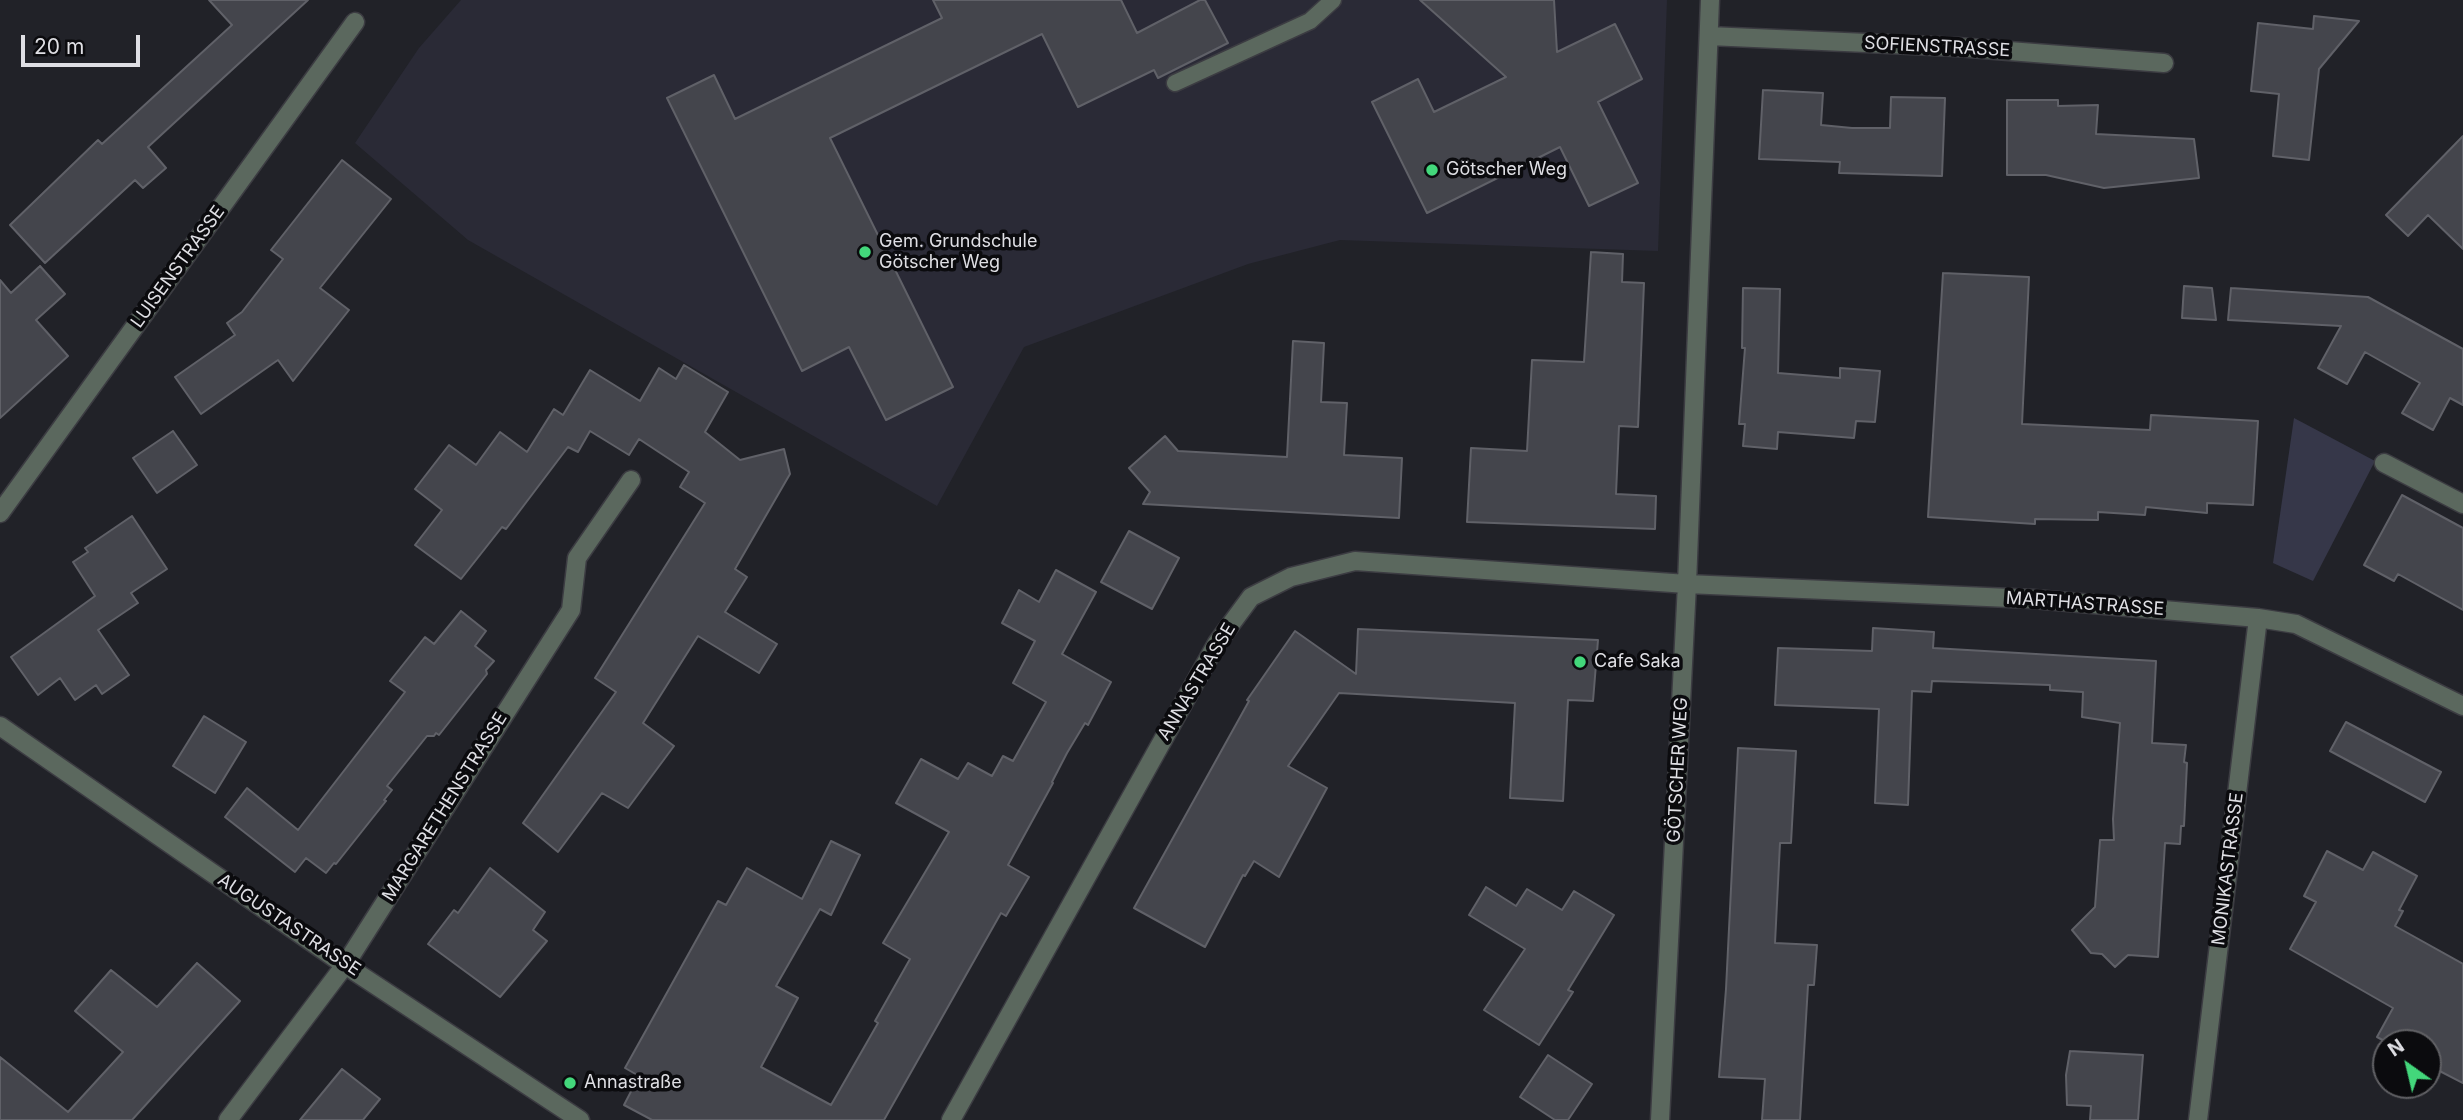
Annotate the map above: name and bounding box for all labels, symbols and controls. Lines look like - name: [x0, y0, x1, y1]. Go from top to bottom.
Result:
- scale bar: [24, 21, 144, 65]
- street label: SOFIENSTRASSE: [1863, 32, 2011, 62]
- text: 20 m: [34, 34, 84, 59]
- place label: Götscher Weg: [1446, 159, 1567, 181]
- marker: Götscher Weg: [1424, 162, 1440, 178]
- street label: LUISENSTRASSE: [127, 202, 229, 332]
- place label: Gem. Grundschule Götscher Weg: [879, 231, 1037, 274]
- marker: Gem. Grundschule Götscher Weg: [857, 244, 873, 260]
- street label: MARTHASTRASSE: [2005, 588, 2165, 620]
- street label: ANNASTRASSE: [1153, 619, 1241, 745]
- place label: Cafe Saka: [1594, 651, 1681, 673]
- marker: Cafe Saka: [1572, 654, 1588, 670]
- street label: GÖTSCHER WEG: [1663, 697, 1693, 843]
- street label: MARGARETHENSTRASSE: [378, 709, 512, 905]
- street label: MONIKASTRASSE: [2208, 791, 2248, 947]
- street label: AUGUSTASTRASSE: [214, 869, 364, 981]
- north arrow: [2372, 1029, 2442, 1099]
- text: N: [2384, 1034, 2409, 1061]
- place label: Annastraße: [584, 1072, 682, 1094]
- marker: Annastraße: [562, 1075, 578, 1091]

